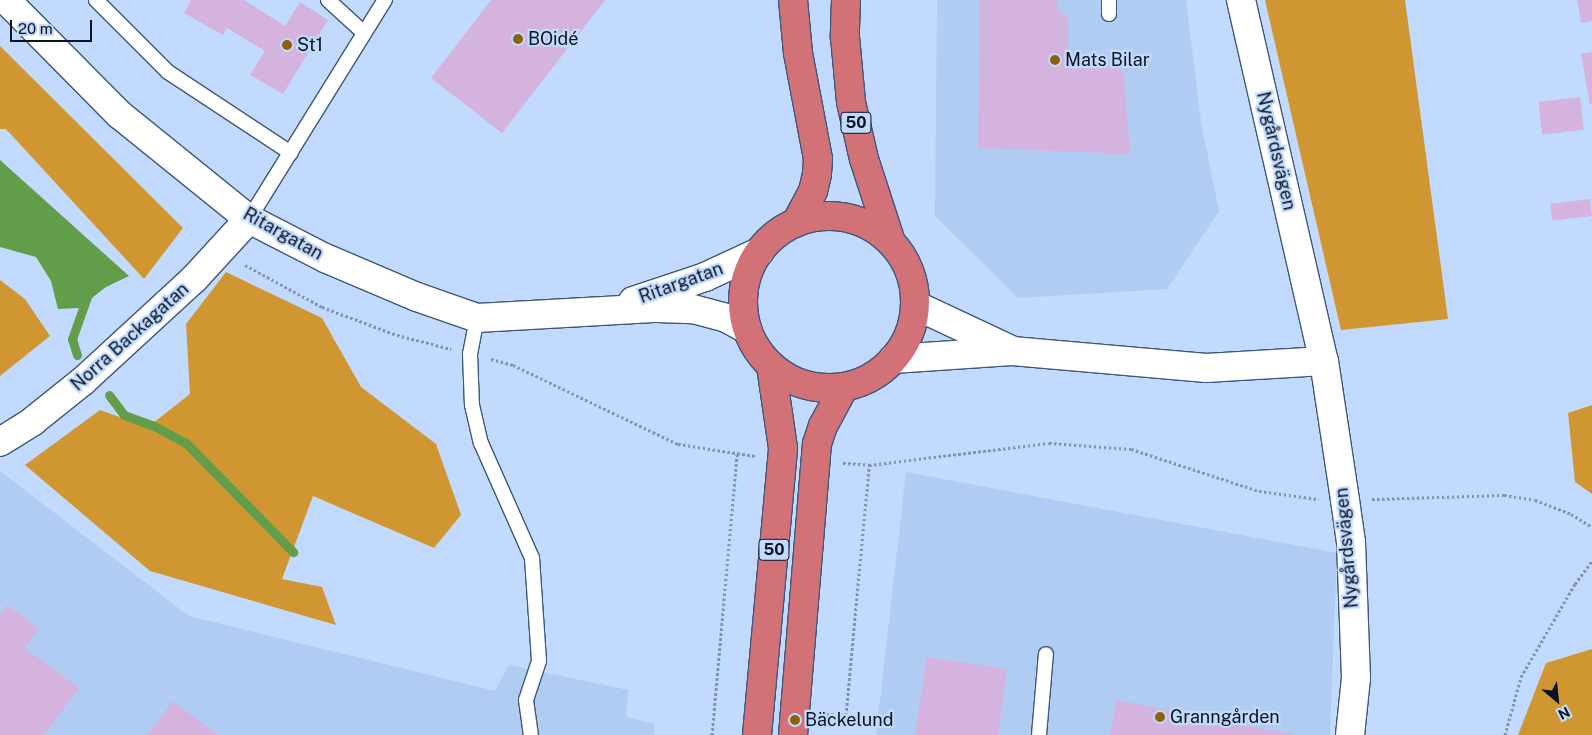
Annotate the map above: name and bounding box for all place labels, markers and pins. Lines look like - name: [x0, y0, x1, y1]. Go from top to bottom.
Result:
- place label: BOidé: [528, 28, 578, 50]
- marker: BOidé: [512, 33, 524, 45]
- place label: St1: [297, 34, 323, 56]
- marker: St1: [281, 39, 293, 51]
- place label: Mats Bilar: [1065, 49, 1150, 71]
- marker: Mats Bilar: [1049, 54, 1061, 66]
- place label: Granngården: [1170, 706, 1280, 728]
- place label: Bäckelund: [805, 709, 893, 731]
- marker: Granngården: [1154, 711, 1166, 723]
- marker: Bäckelund: [789, 714, 801, 726]

